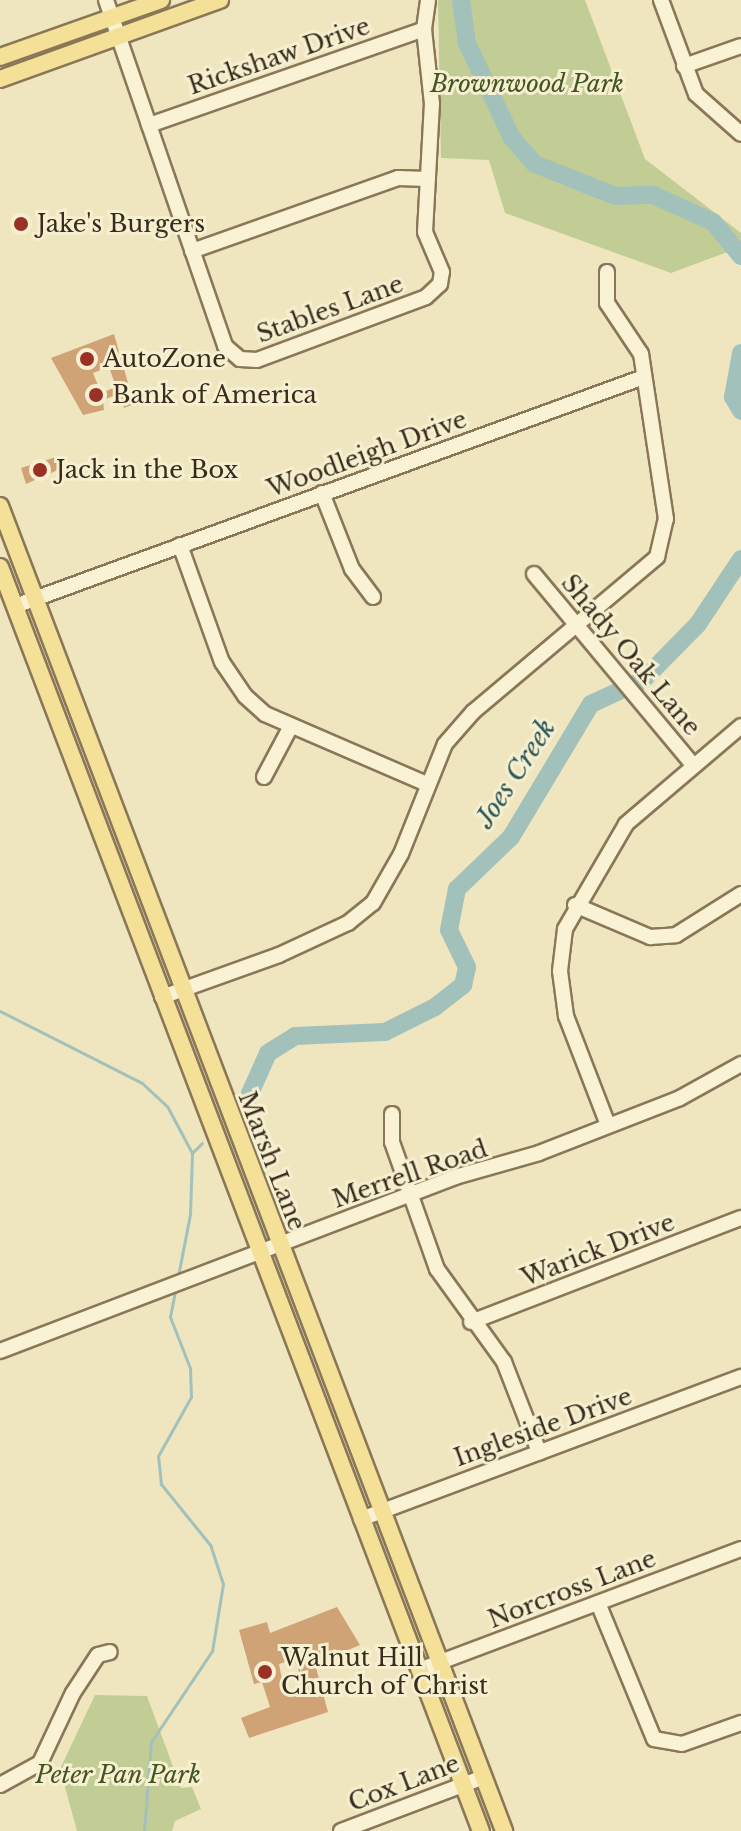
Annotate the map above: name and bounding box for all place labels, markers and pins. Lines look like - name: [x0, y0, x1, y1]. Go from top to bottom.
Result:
- place label: Jake's Burgers: [37, 210, 205, 238]
- marker: Jake's Burgers: [12, 215, 30, 233]
- place label: AutoZone: [103, 345, 226, 373]
- marker: AutoZone: [78, 350, 96, 368]
- place label: Bank of America: [112, 381, 318, 409]
- marker: Bank of America: [87, 386, 105, 404]
- place label: Jack in the Box: [56, 456, 238, 484]
- marker: Jack in the Box: [31, 461, 49, 479]
- place label: Walnut Hill Church of Christ: [281, 1644, 488, 1700]
- marker: Walnut Hill Church of Christ: [256, 1663, 274, 1681]

